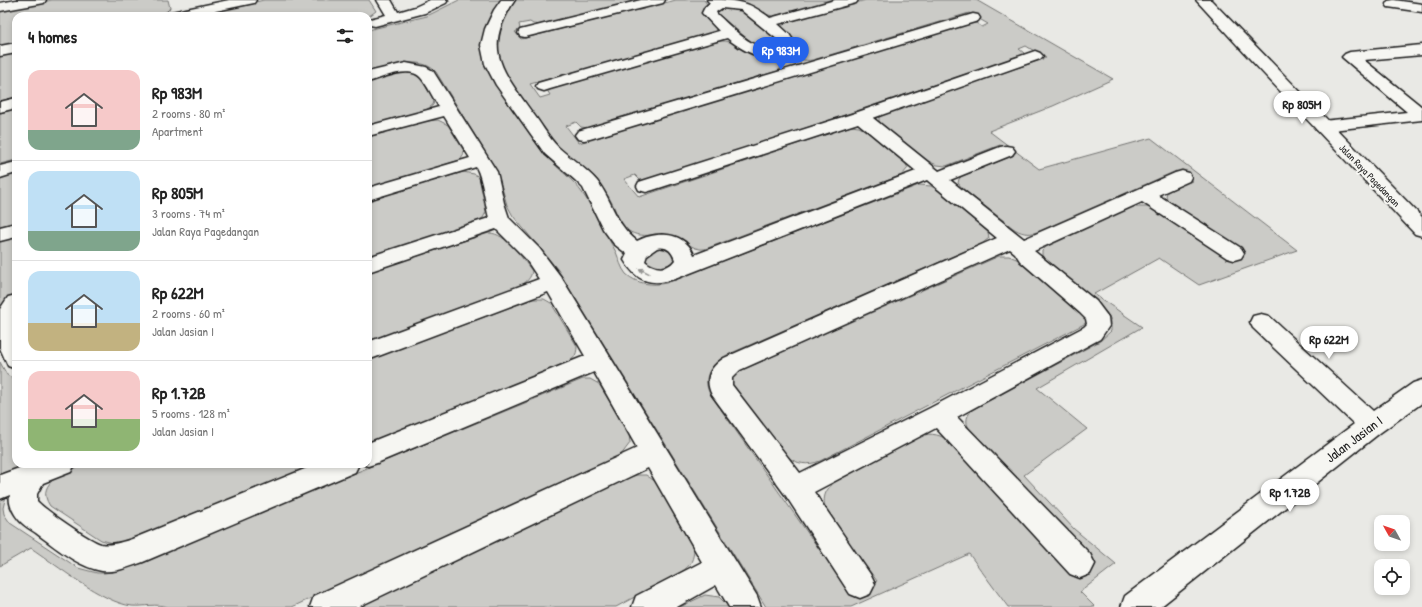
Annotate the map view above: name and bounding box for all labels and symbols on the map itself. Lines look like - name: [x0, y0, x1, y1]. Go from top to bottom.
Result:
- pin: Rp 983M: [744, 37, 818, 71]
- pin: Rp 805M: [1265, 91, 1339, 125]
- street label: Jalan Raya Pagedangan: [1336, 141, 1403, 210]
- one-way arrow: [638, 268, 650, 274]
- pin: Rp 622M: [1292, 326, 1366, 360]
- street label: Jalan Jasian I: [1321, 411, 1386, 466]
- pin: Rp 1.72B: [1249, 479, 1331, 513]
- north arrow: [1374, 515, 1410, 551]

